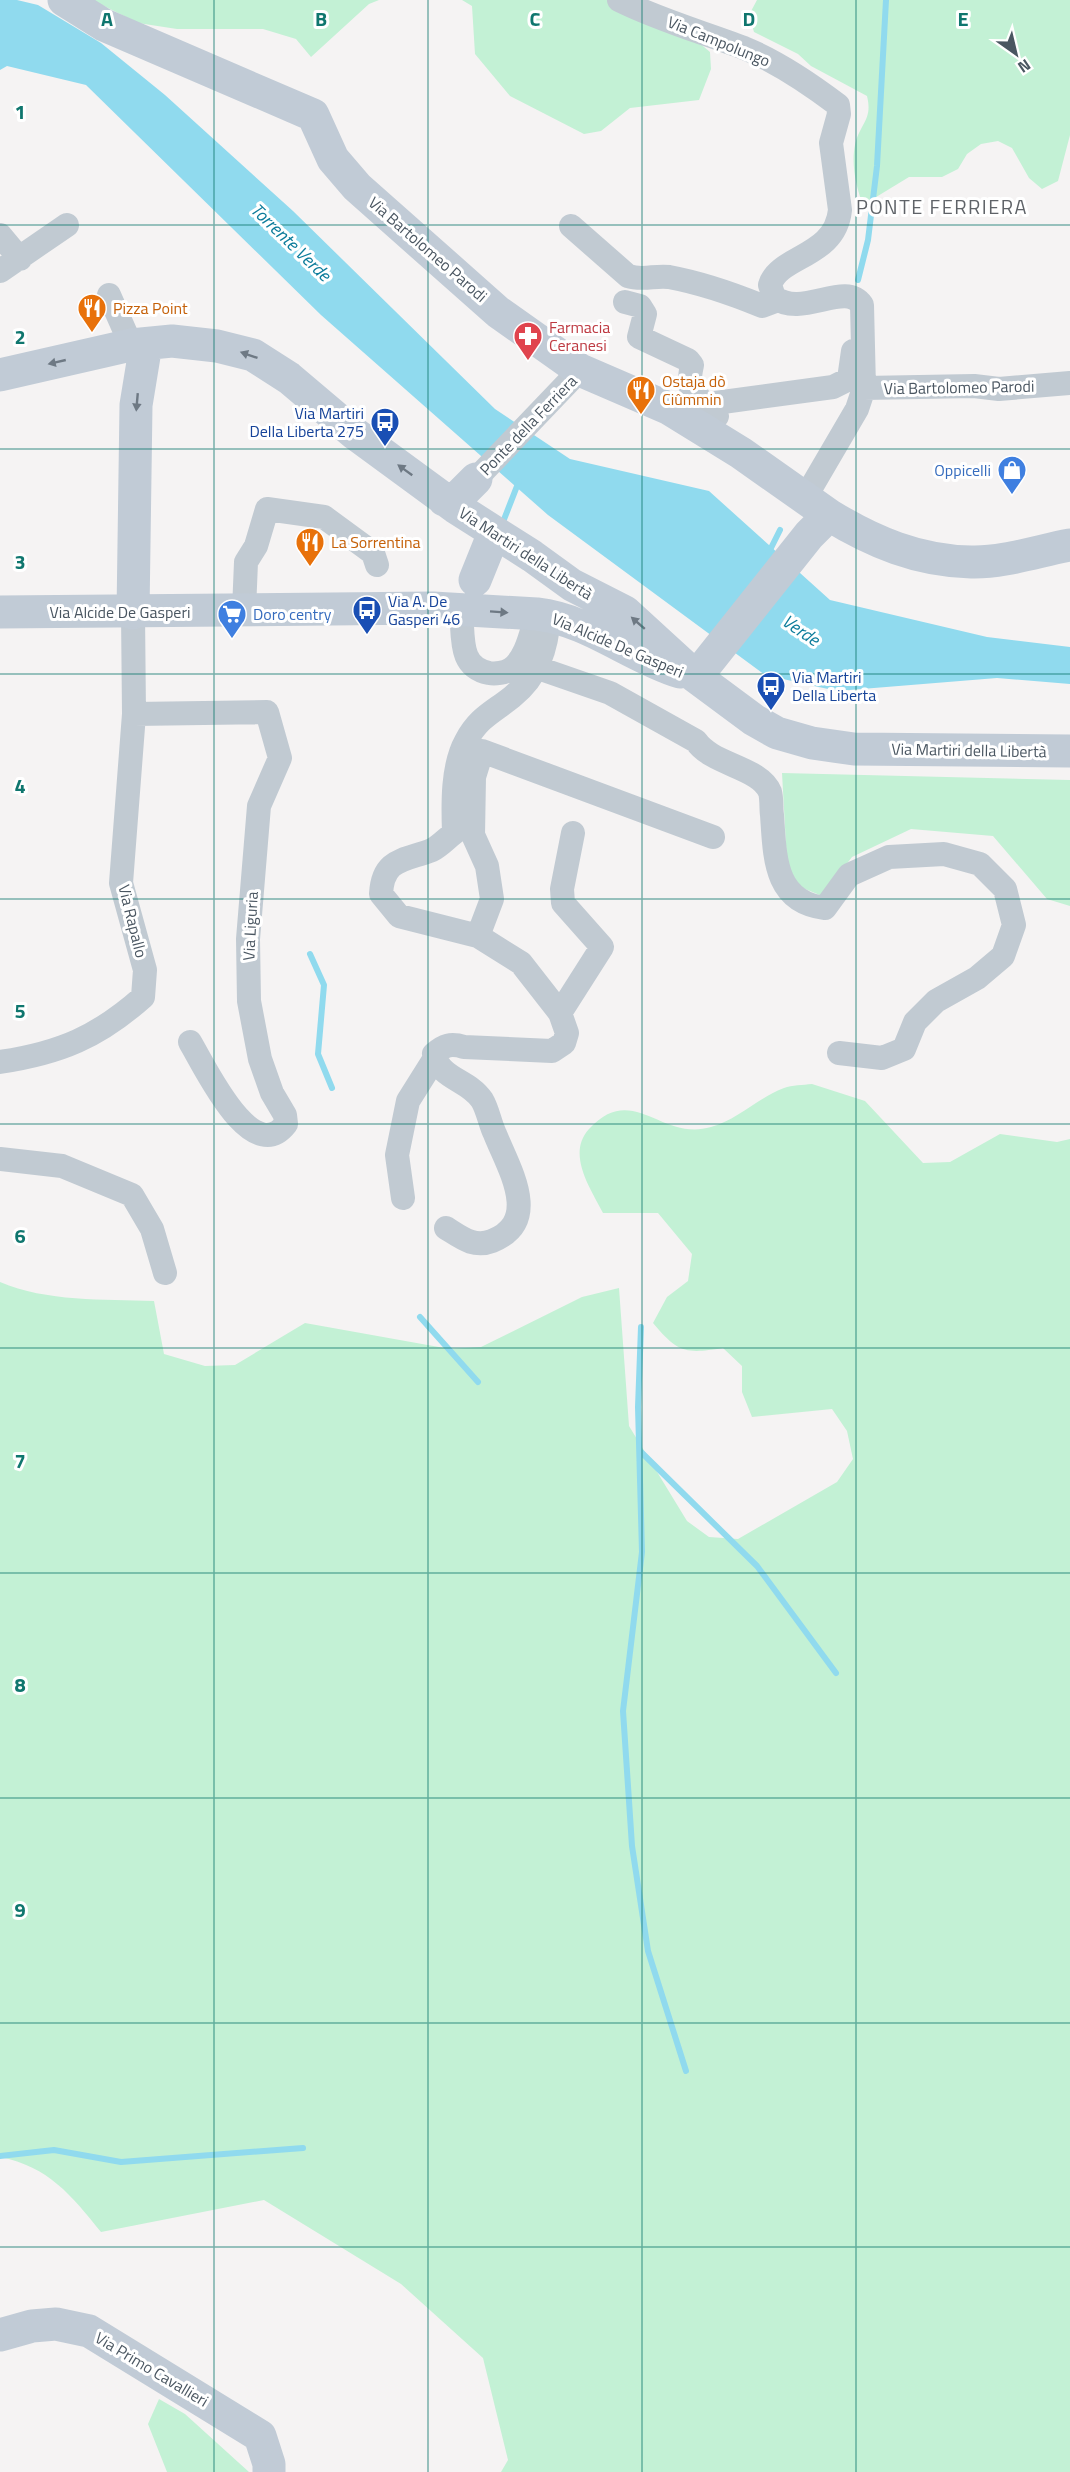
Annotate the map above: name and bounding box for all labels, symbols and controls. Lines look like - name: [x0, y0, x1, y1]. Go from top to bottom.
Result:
- text: A: [101, 3, 113, 34]
- text: B: [315, 3, 327, 34]
- text: C: [530, 3, 541, 34]
- text: D: [743, 3, 755, 34]
- text: E: [957, 3, 969, 34]
- street label: Via Campolungo: [664, 9, 774, 73]
- north arrow: [986, 24, 1046, 84]
- text: N: [1013, 53, 1036, 79]
- text: 1: [14, 96, 26, 127]
- street label: Via Bartolomeo Parodi: [363, 191, 493, 307]
- district label: PONTE FERRIERA: [856, 191, 1028, 222]
- water label: Torrente Verde: [245, 197, 339, 289]
- restaurant icon: Pizza Point: [76, 292, 108, 334]
- place label: Pizza Point: [113, 296, 188, 320]
- place label: Farmacia Ceranesi: [549, 315, 610, 357]
- pharmacy icon: Farmacia Ceranesi: [512, 320, 544, 362]
- text: 2: [14, 321, 26, 352]
- one-way arrow: [239, 350, 257, 359]
- one-way arrow: [48, 357, 66, 367]
- street label: Ponte della Ferriera: [474, 369, 582, 481]
- place label: Ostaja dò Ciûmmin: [662, 369, 726, 411]
- restaurant icon: Ostaja dò Ciûmmin: [625, 374, 657, 416]
- street label: Via Bartolomeo Parodi: [883, 374, 1035, 400]
- one-way arrow: [132, 392, 142, 411]
- place label: Via Martiri Della Liberta 275: [249, 401, 364, 443]
- bus stop icon: Via Martiri Della Liberta 275: [369, 406, 401, 448]
- shop icon: Oppicelli: [996, 454, 1028, 496]
- place label: Oppicelli: [934, 458, 991, 482]
- one-way arrow: [397, 465, 412, 477]
- street label: Via Martiri della Libertà: [454, 501, 598, 605]
- restaurant icon: La Sorrentina: [294, 526, 326, 568]
- place label: La Sorrentina: [331, 530, 421, 554]
- text: 3: [14, 546, 26, 577]
- place label: Via A. De Gasperi 46: [388, 589, 460, 631]
- bus stop icon: Via A. De Gasperi 46: [351, 594, 383, 636]
- supermarket icon: Doro centry: [216, 598, 248, 640]
- street label: Via Alcide De Gasperi: [50, 600, 190, 624]
- place label: Doro centry: [253, 602, 332, 626]
- street label: Via Alcide De Gasperi: [548, 606, 688, 684]
- one-way arrow: [490, 607, 509, 617]
- water label: Verde: [777, 608, 827, 653]
- one-way arrow: [630, 616, 645, 630]
- place label: Via Martiri Della Liberta: [792, 665, 876, 707]
- bus stop icon: Via Martiri Della Liberta: [755, 670, 787, 712]
- street label: Via Martiri della Libertà: [891, 737, 1047, 763]
- text: 4: [14, 770, 26, 801]
- street label: Via Rapallo: [112, 882, 154, 960]
- street label: Via Liguria: [236, 891, 264, 961]
- text: 5: [14, 995, 26, 1026]
- text: 6: [14, 1220, 26, 1251]
- text: 7: [14, 1445, 26, 1476]
- text: 8: [14, 1669, 26, 1700]
- text: 9: [14, 1894, 26, 1925]
- street label: Via Primo Cavallieri: [91, 2326, 213, 2412]

